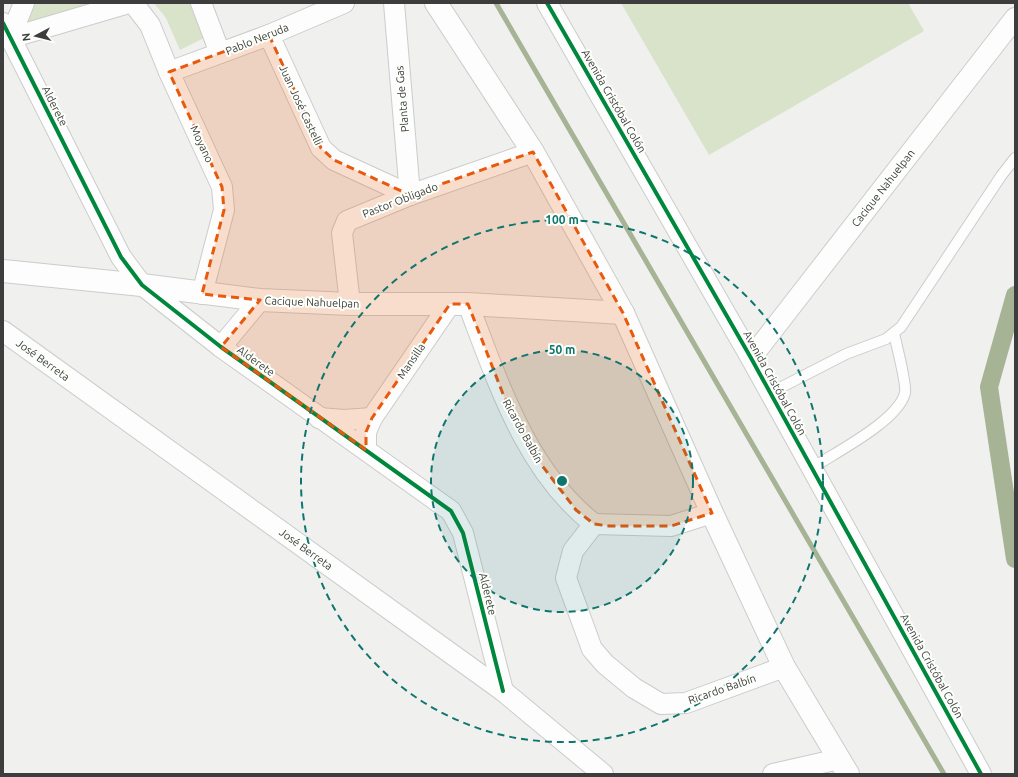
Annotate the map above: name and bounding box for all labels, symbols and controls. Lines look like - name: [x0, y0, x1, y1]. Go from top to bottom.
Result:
- north arrow: [16, 16, 56, 56]
- street label: Pablo Neruda: [224, 21, 290, 57]
- text: N: [20, 32, 33, 42]
- street label: Avenida Cristóbal Colón: [579, 47, 649, 155]
- street label: Juan José Castelli: [277, 63, 325, 147]
- street label: Planta de Gas: [393, 65, 411, 133]
- street label: Alderete: [40, 84, 70, 128]
- street label: Moyano: [188, 124, 216, 164]
- street label: Cacique Nahuelpan: [849, 147, 917, 229]
- street label: Pastor Obligado: [361, 180, 439, 220]
- text: 100 m: [545, 213, 579, 226]
- street label: Cacique Nahuelpan: [264, 294, 360, 310]
- street label: Avenida Cristóbal Colón: [741, 329, 809, 437]
- street label: José Berreta: [14, 337, 72, 383]
- street label: Mansilla: [395, 341, 427, 381]
- street label: Alderete: [235, 343, 277, 379]
- text: 50 m: [549, 343, 575, 356]
- street label: Ricardo Balbín: [501, 397, 545, 465]
- centre of rings: [555, 474, 569, 488]
- street label: José Berreta: [277, 526, 335, 572]
- street label: Alderete: [477, 572, 499, 616]
- street label: Avenida Cristóbal Colón: [898, 612, 966, 720]
- street label: Ricardo Balbín: [687, 672, 757, 706]

